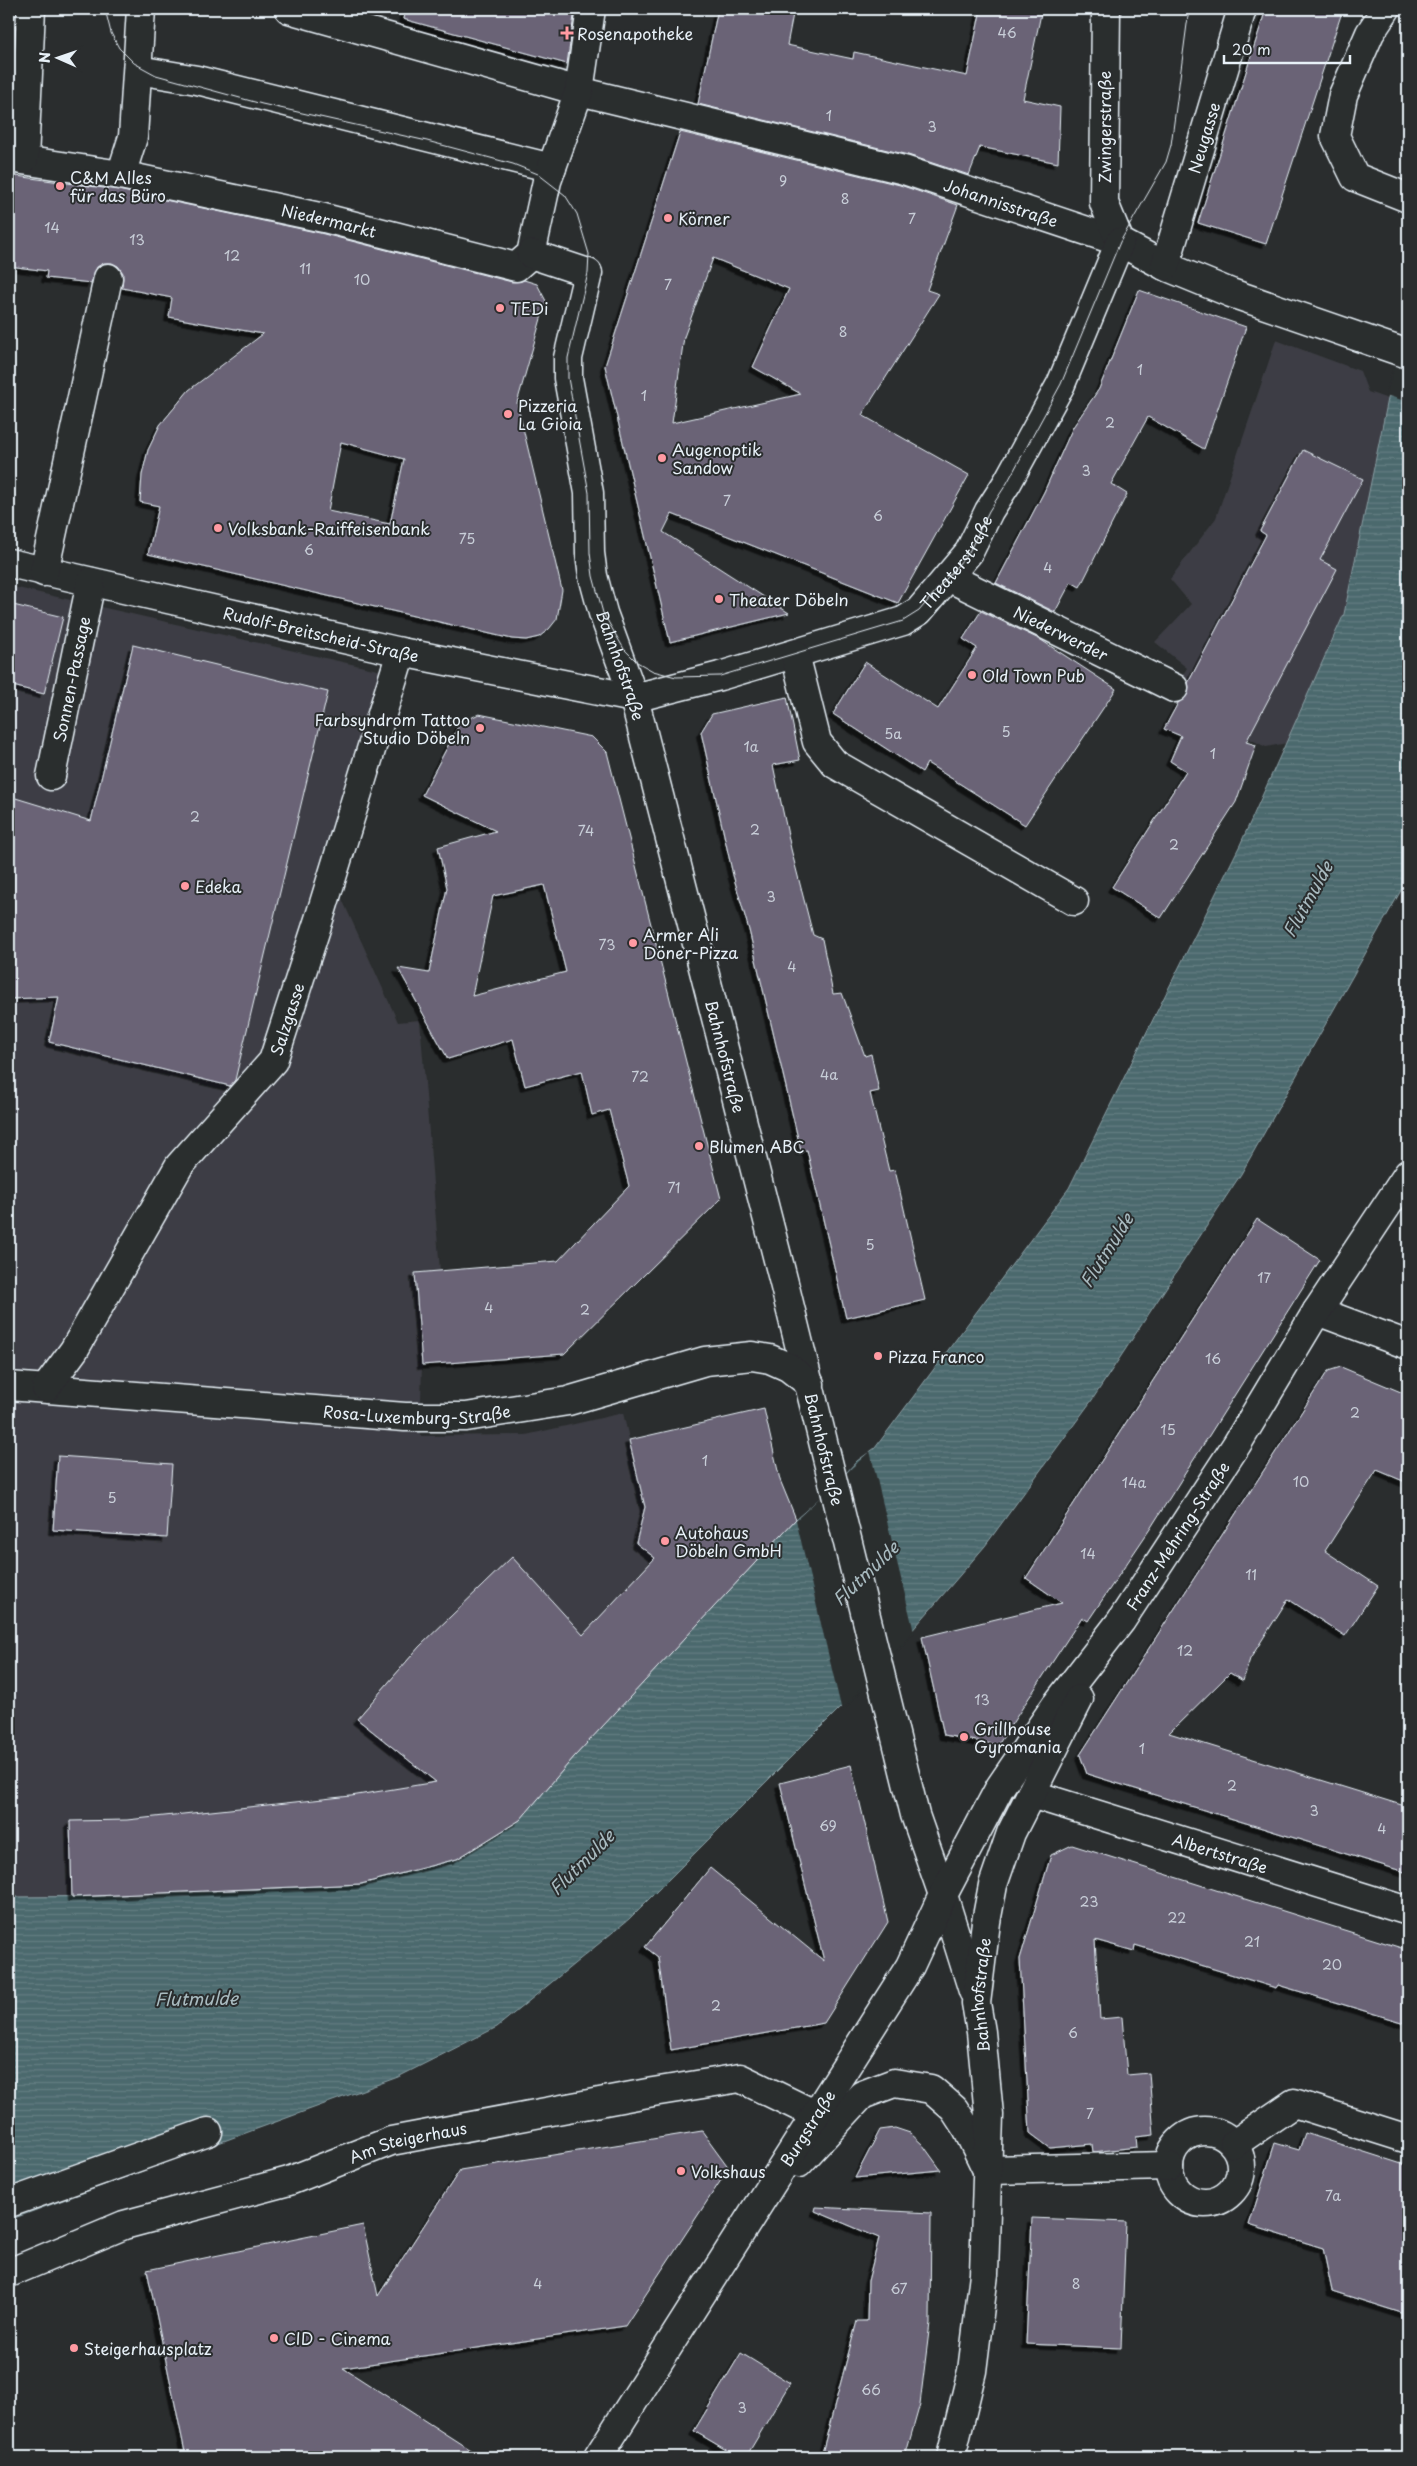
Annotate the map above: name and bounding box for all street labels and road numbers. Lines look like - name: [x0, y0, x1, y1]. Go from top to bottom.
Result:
- street label: Zwingerstraße: [1092, 71, 1116, 183]
- street label: Neugasse: [1181, 99, 1225, 176]
- street label: Johannisstraße: [941, 172, 1061, 233]
- street label: Niedermarkt: [279, 197, 380, 243]
- street label: Theaterstraße: [914, 511, 997, 614]
- street label: Niederwerder: [1010, 599, 1113, 666]
- street label: Rudolf-Breitscheid-Straße: [221, 600, 421, 667]
- street label: Bahnhofstraße: [591, 606, 651, 723]
- street label: Sonnen-Passage: [46, 614, 96, 744]
- street label: Salzgasse: [264, 980, 310, 1059]
- street label: Bahnhofstraße: [700, 997, 752, 1115]
- street label: Bahnhofstraße: [799, 1390, 850, 1508]
- street label: Rosa-Luxemburg-Straße: [322, 1398, 512, 1429]
- street label: Franz-Mehring-Straße: [1119, 1456, 1235, 1615]
- street label: Albertstraße: [1169, 1827, 1271, 1879]
- street label: Bahnhofstraße: [964, 1936, 996, 2054]
- street label: Burgstraße: [774, 2085, 840, 2171]
- street label: Am Steigerhaus: [345, 2115, 469, 2168]

